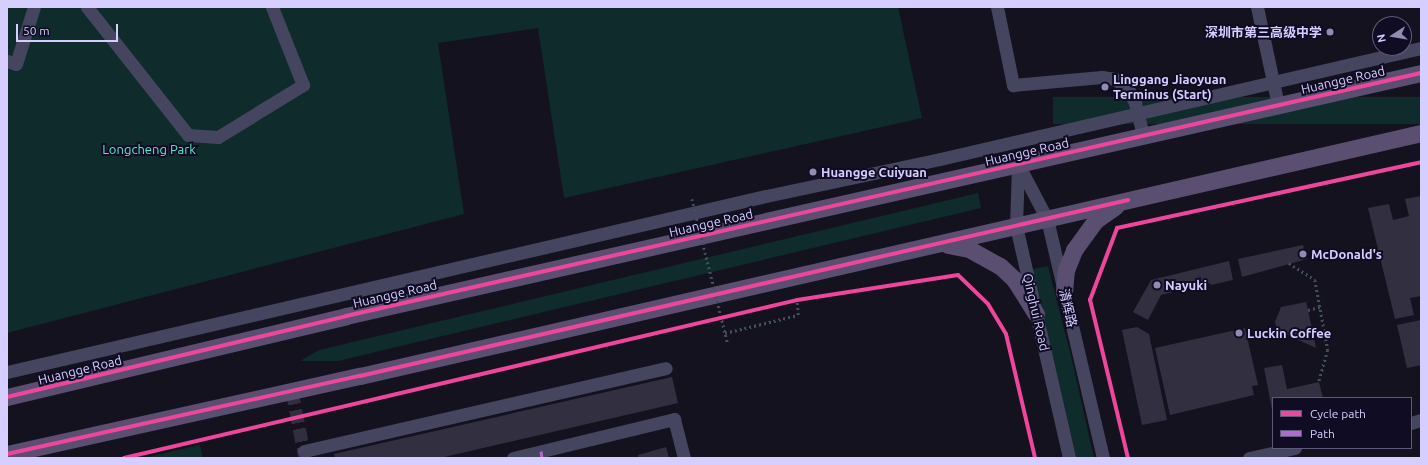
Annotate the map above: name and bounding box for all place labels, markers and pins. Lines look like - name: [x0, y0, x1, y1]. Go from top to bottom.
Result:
- place label: 深圳市第三高级中学: [1205, 24, 1322, 40]
- marker: 深圳市第三高级中学: [1325, 27, 1335, 37]
- place label: Linggang Jiaoyuan Terminus (Start): [1113, 72, 1226, 103]
- marker: Linggang Jiaoyuan Terminus (Start): [1100, 82, 1110, 92]
- place label: Huangge Cuiyuan: [821, 164, 927, 180]
- marker: Huangge Cuiyuan: [808, 167, 818, 177]
- place label: McDonald's: [1311, 246, 1382, 262]
- marker: McDonald's: [1298, 249, 1308, 259]
- place label: Nayuki: [1165, 277, 1207, 293]
- marker: Nayuki: [1152, 280, 1162, 290]
- place label: Luckin Coffee: [1247, 325, 1331, 341]
- marker: Luckin Coffee: [1234, 328, 1244, 338]

